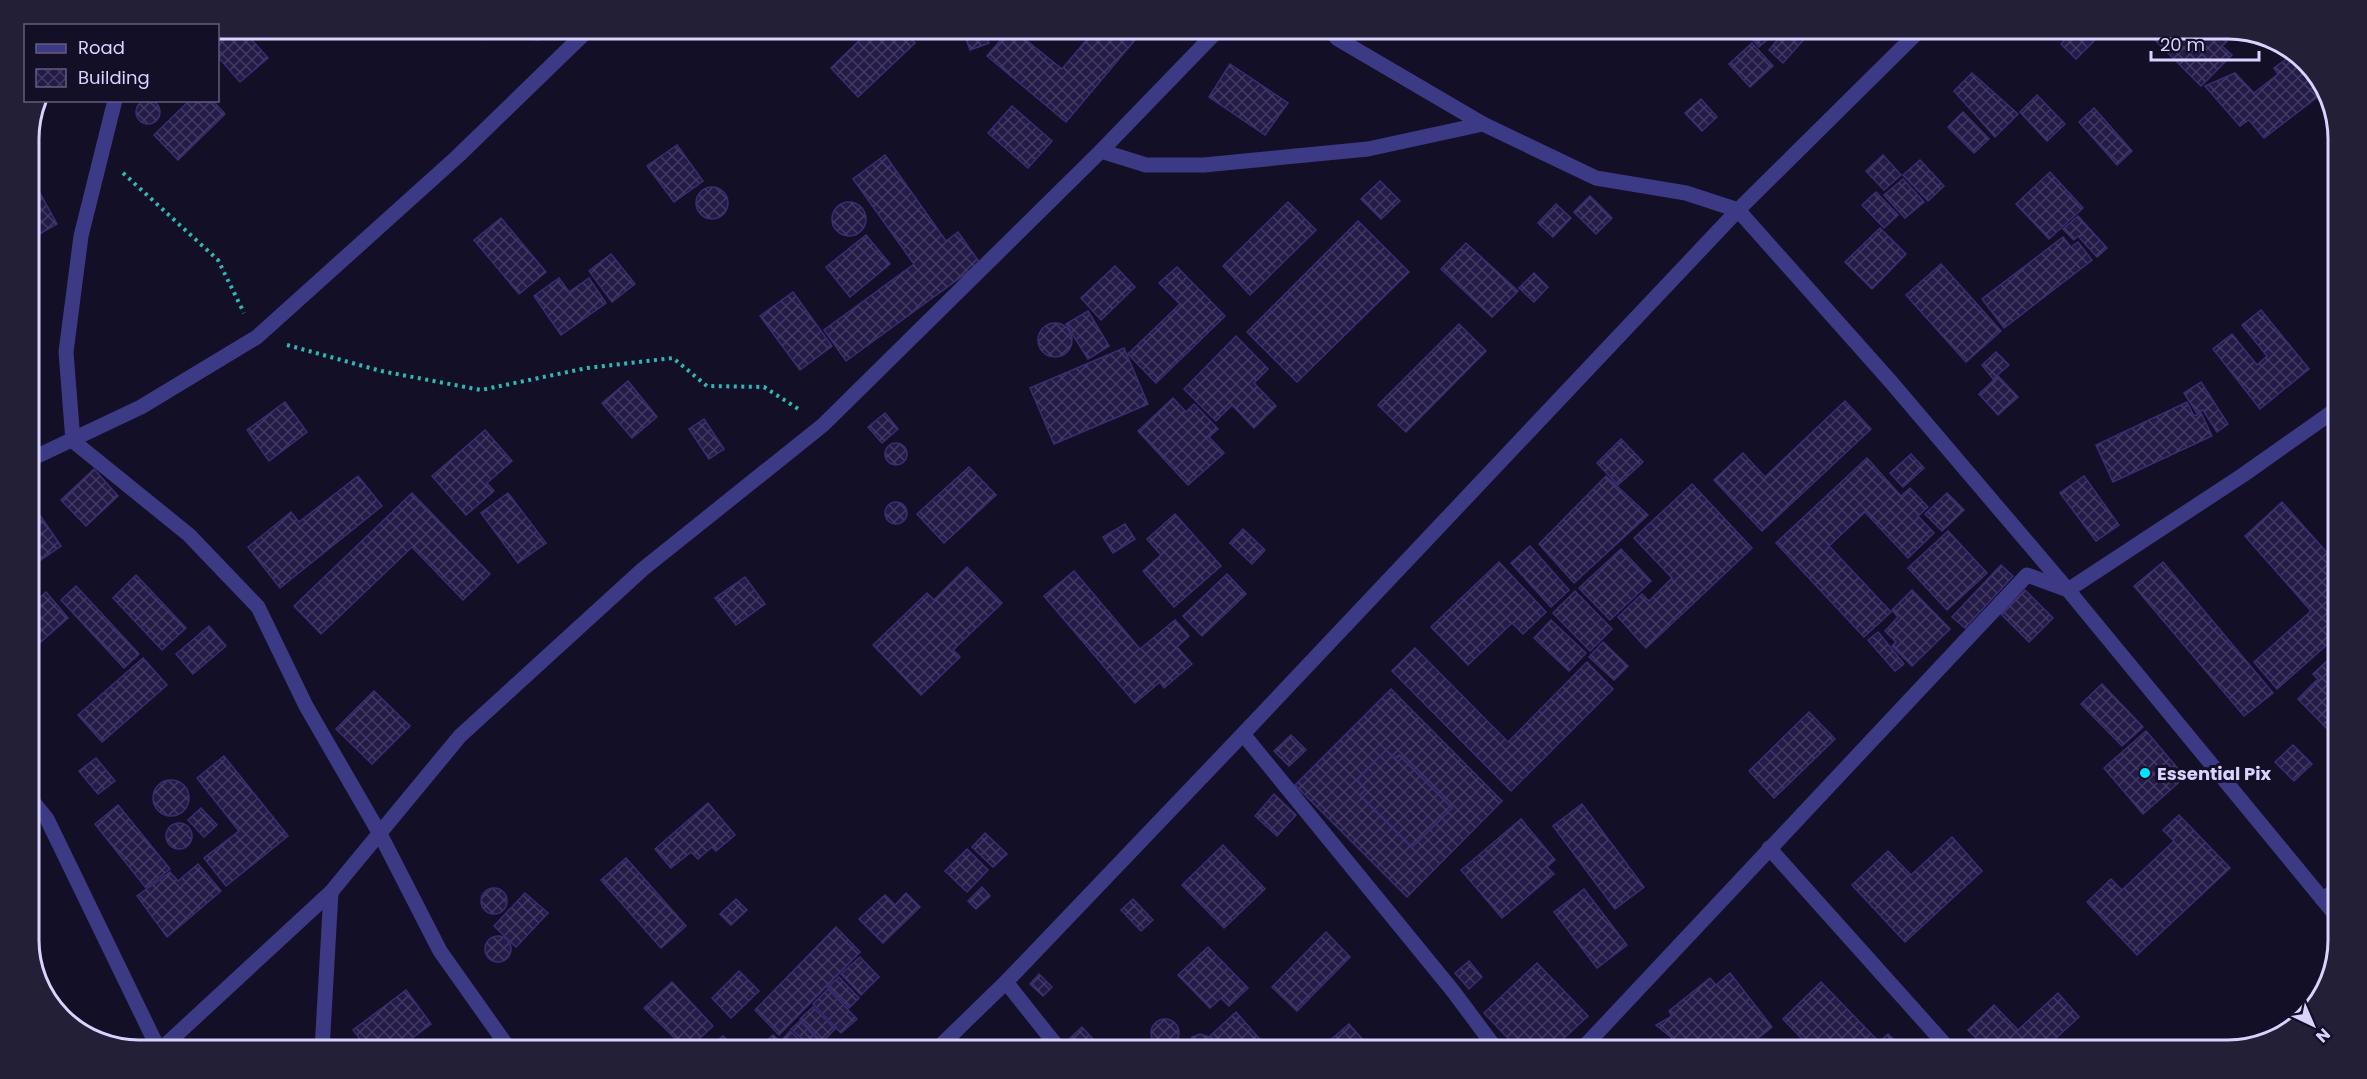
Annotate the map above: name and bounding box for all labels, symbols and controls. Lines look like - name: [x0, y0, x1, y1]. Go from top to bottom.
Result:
- legend: [24, 24, 219, 102]
- scale bar: [2151, 24, 2259, 62]
- text: 20 m: [2160, 32, 2205, 57]
- text: Road: [78, 35, 125, 60]
- text: Building: [78, 65, 150, 90]
- place label: Essential Pix: [2157, 761, 2272, 786]
- marker: Essential Pix: [2138, 766, 2152, 780]
- north arrow: [2283, 995, 2343, 1055]
- text: N: [2311, 1023, 2335, 1048]

